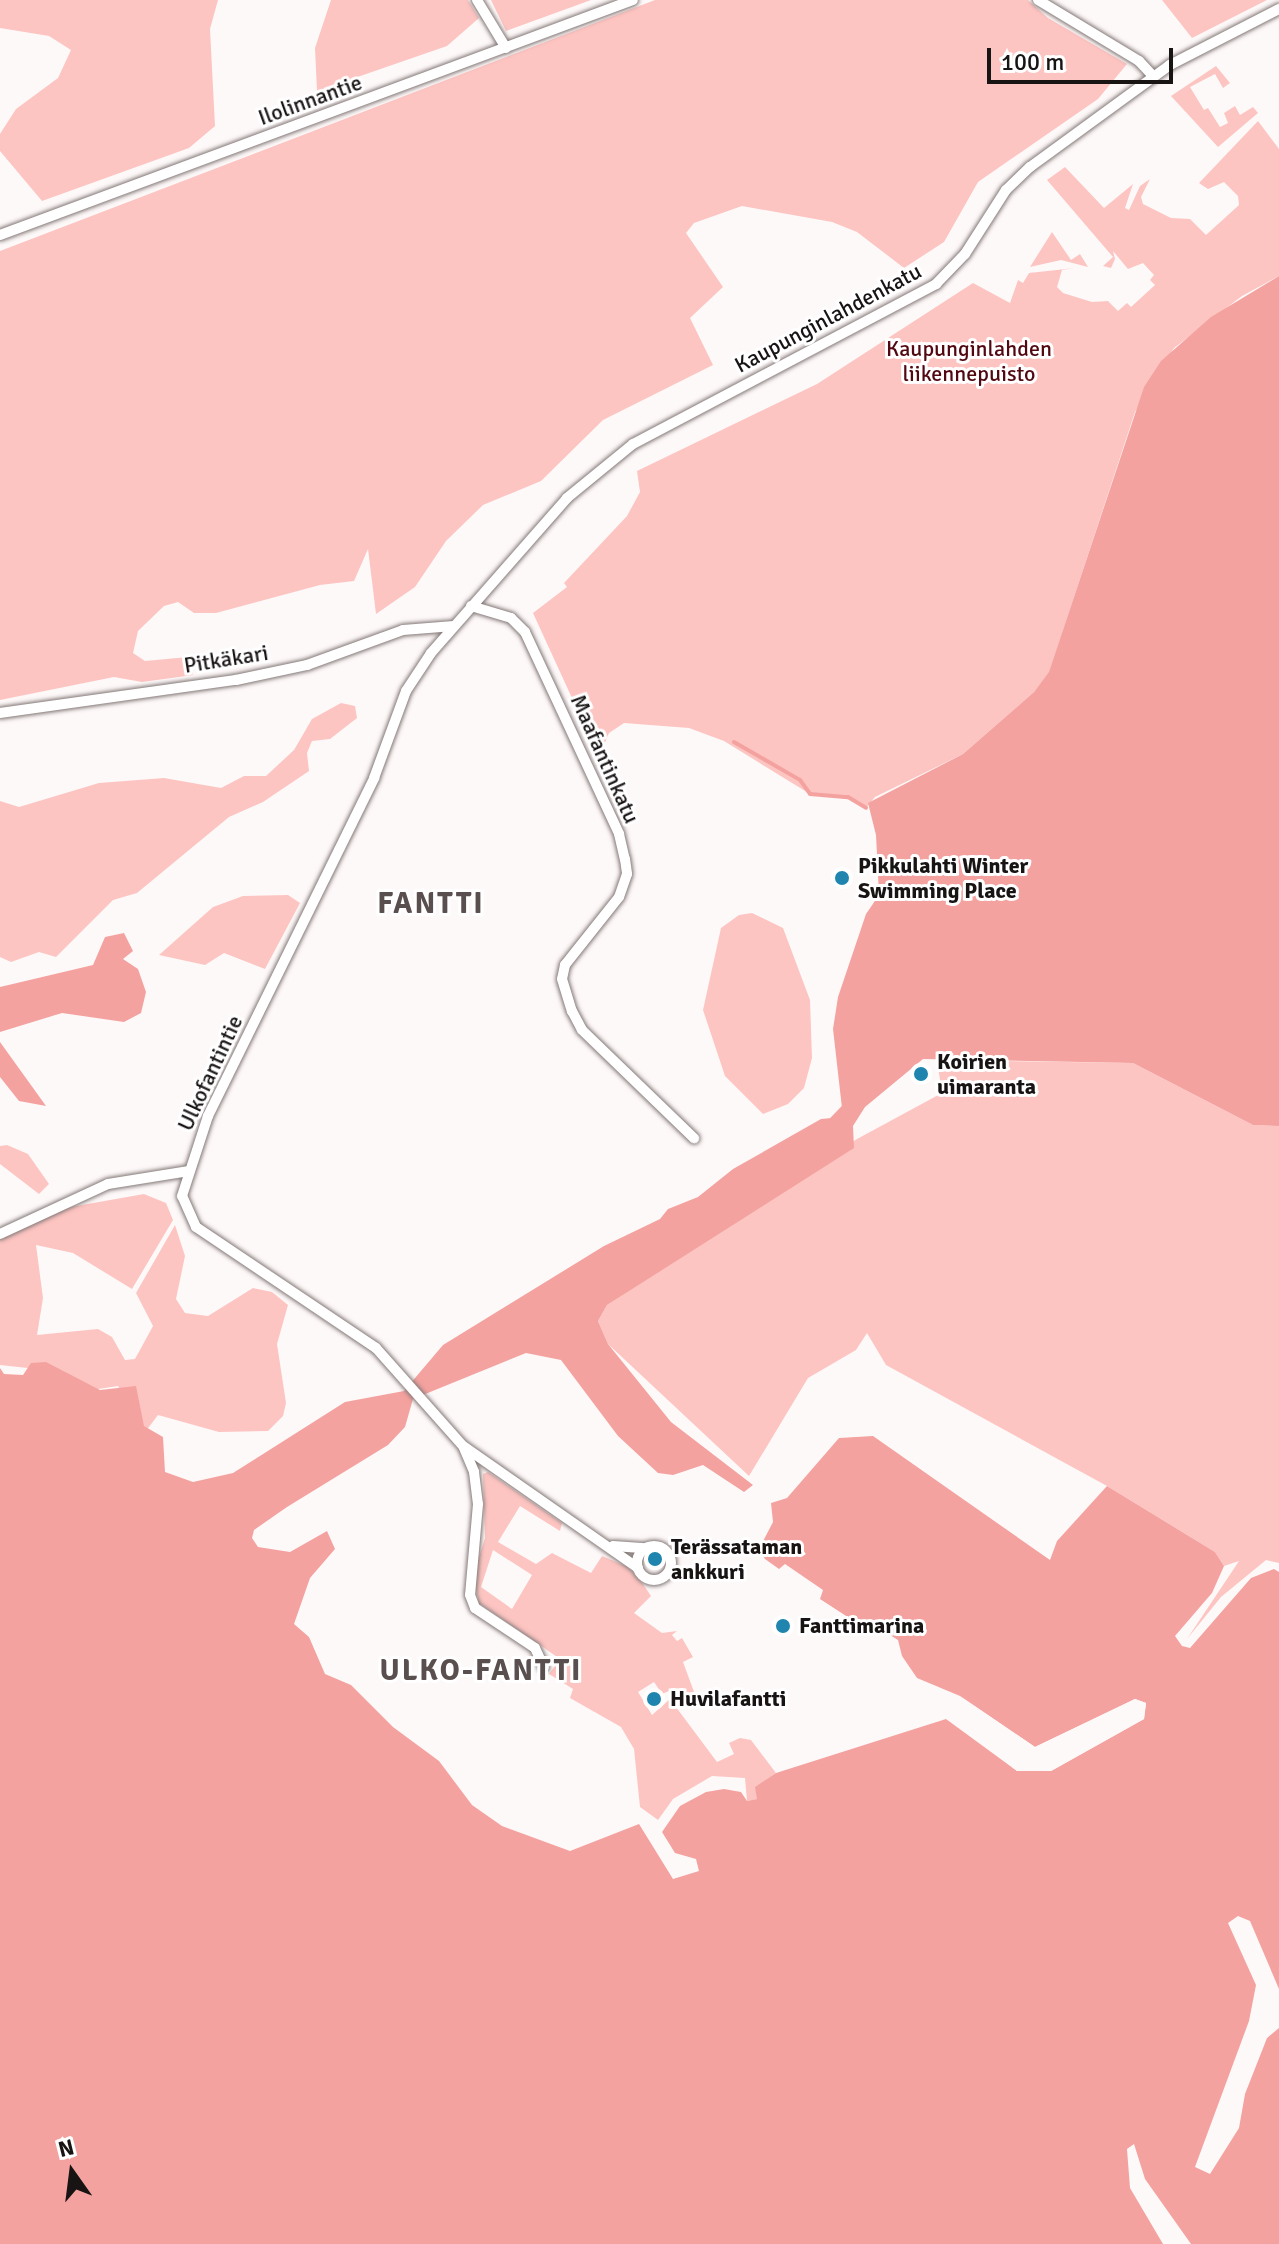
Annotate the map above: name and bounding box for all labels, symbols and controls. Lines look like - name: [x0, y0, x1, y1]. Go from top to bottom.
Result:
- scale bar: [991, 32, 1177, 82]
- text: 100 m: [1001, 47, 1064, 77]
- street label: Ilolinnantie: [255, 69, 365, 131]
- street label: Kaupunginlahdenkatu: [730, 258, 926, 378]
- park label: Kaupunginlahden liikennepuisto: [886, 335, 1052, 386]
- street label: Pitkäkari: [182, 639, 270, 679]
- street label: Maafantinkatu: [565, 691, 645, 827]
- place label: Pikkulahti Winter Swimming Place: [858, 852, 1028, 904]
- marker: Pikkulahti Winter Swimming Place: [833, 869, 851, 887]
- district label: FANTTI: [377, 886, 485, 922]
- street label: Ulkofantintie: [172, 1011, 248, 1135]
- place label: Koirien uimaranta: [937, 1048, 1036, 1100]
- marker: Koirien uimaranta: [912, 1065, 930, 1083]
- place label: Terässataman ankkuri: [671, 1533, 802, 1584]
- marker: Terässataman ankkuri: [646, 1550, 664, 1568]
- place label: Fanttimarina: [799, 1613, 924, 1639]
- marker: Fanttimarina: [774, 1617, 792, 1635]
- district label: ULKO-FANTTI: [379, 1653, 583, 1689]
- place label: Huvilafantti: [670, 1686, 786, 1712]
- marker: Huvilafantti: [645, 1690, 663, 1708]
- north arrow: [32, 2132, 112, 2212]
- text: N: [55, 2133, 77, 2163]

